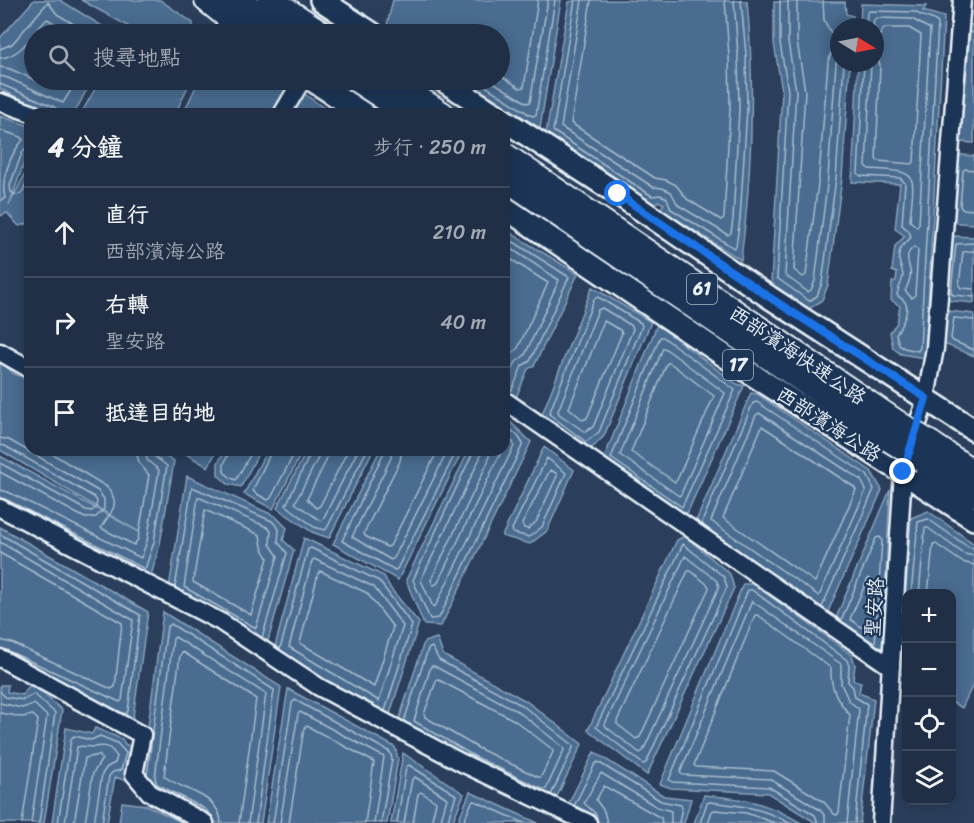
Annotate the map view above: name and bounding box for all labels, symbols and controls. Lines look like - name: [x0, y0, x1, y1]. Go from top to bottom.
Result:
- north arrow: [830, 18, 884, 72]
- search box: [24, 24, 510, 90]
- text: 搜尋地點: [93, 38, 181, 77]
- icon: search: [45, 41, 78, 74]
- text: 4 分鐘: [48, 124, 123, 170]
- text: 步行 · 250 m: [373, 130, 486, 165]
- route start: [604, 180, 630, 206]
- text: 直行: [105, 195, 149, 234]
- text: 210 m: [433, 215, 486, 250]
- icon: ahead: [48, 216, 81, 249]
- text: 西部濱海公路: [105, 234, 225, 269]
- road number: 61: [687, 274, 717, 304]
- text: 右轉: [105, 285, 149, 324]
- street label: 西部濱海快速公路: [722, 296, 875, 415]
- text: 40 m: [440, 305, 486, 340]
- icon: right: [48, 306, 81, 339]
- text: 聖安路: [105, 324, 165, 359]
- road number: 17: [723, 350, 753, 380]
- street label: 西部濱海公路: [769, 377, 889, 472]
- text: 抵達目的地: [105, 393, 215, 432]
- icon: arrive: [48, 396, 81, 429]
- route end: [889, 458, 915, 484]
- street label: 聖安路: [855, 575, 894, 638]
- map controls: [902, 589, 956, 805]
- button: +: [902, 589, 956, 643]
- button: −: [902, 643, 956, 697]
- button: locate: [902, 697, 956, 751]
- button: layers: [902, 751, 956, 805]

